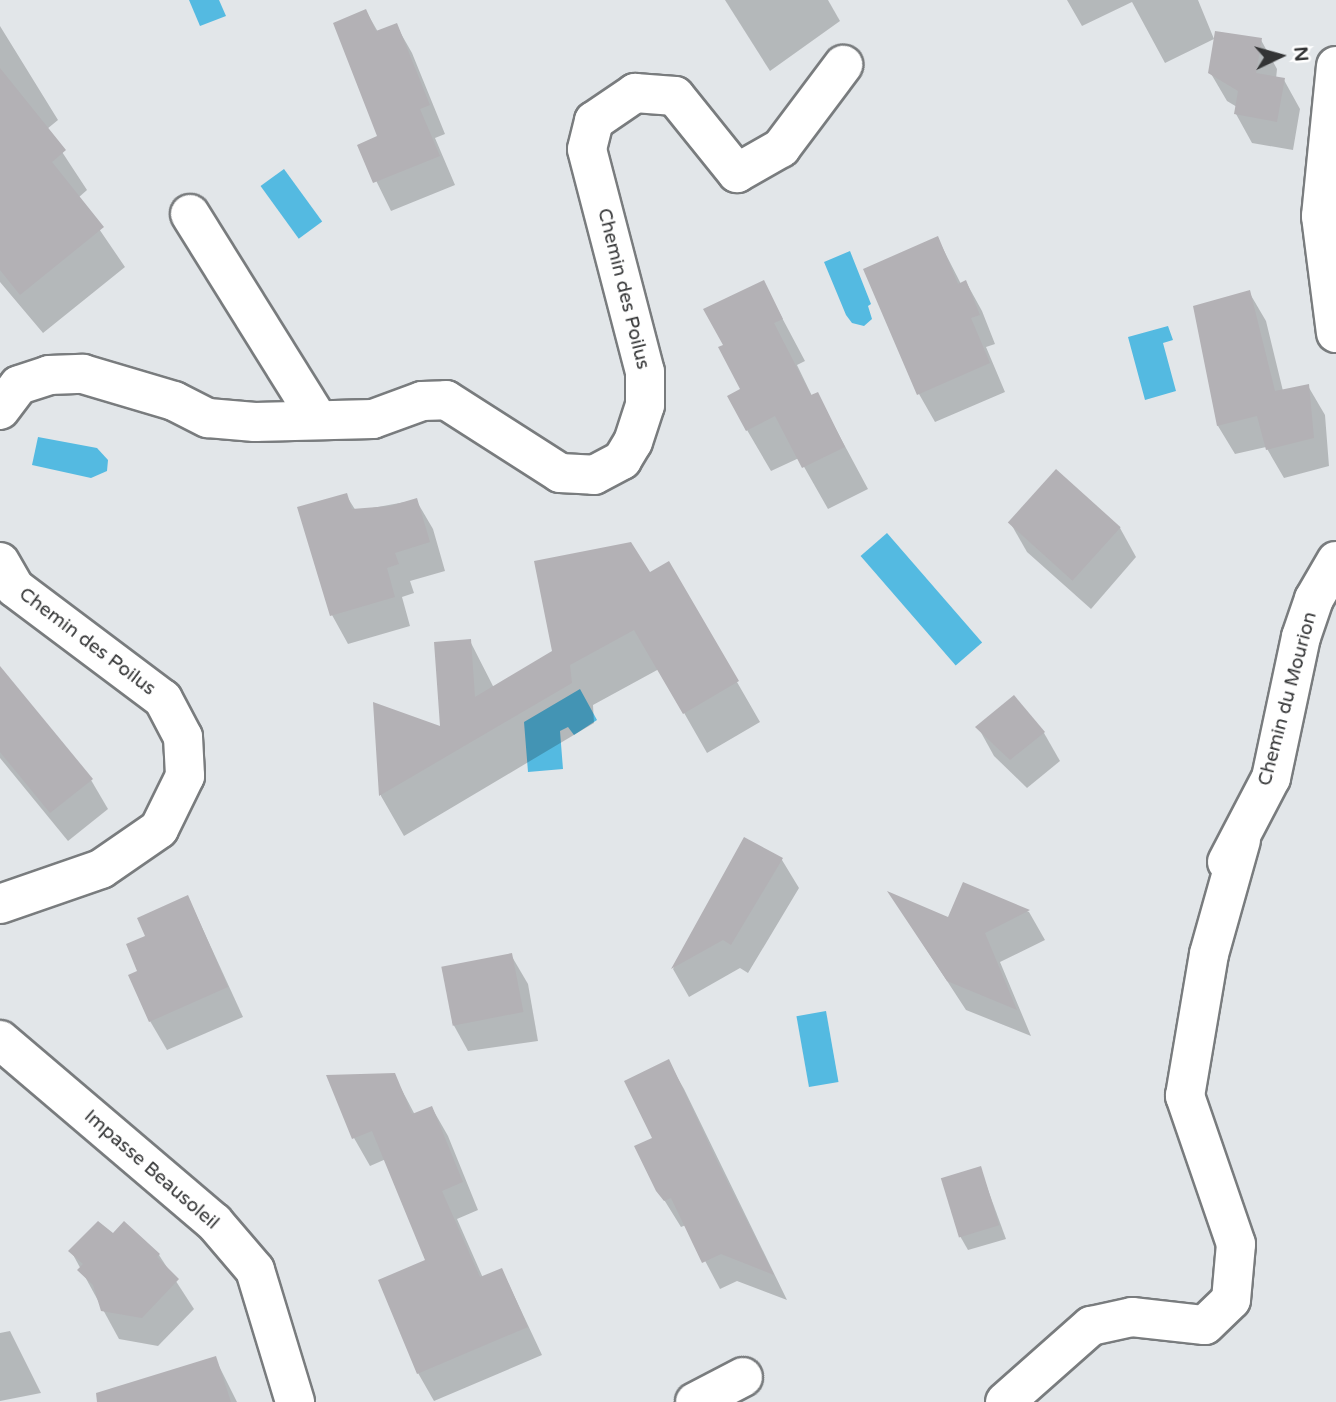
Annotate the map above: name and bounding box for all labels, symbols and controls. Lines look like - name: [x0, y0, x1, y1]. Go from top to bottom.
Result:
- north arrow: [1245, 21, 1315, 91]
- text: N: [1289, 46, 1313, 63]
- street label: Chemin des Poilus: [592, 206, 654, 372]
- street label: Chemin des Poilus: [14, 583, 160, 701]
- street label: Chemin du Mourion: [1254, 610, 1322, 788]
- street label: Impasse Beausoleil: [79, 1105, 223, 1235]

